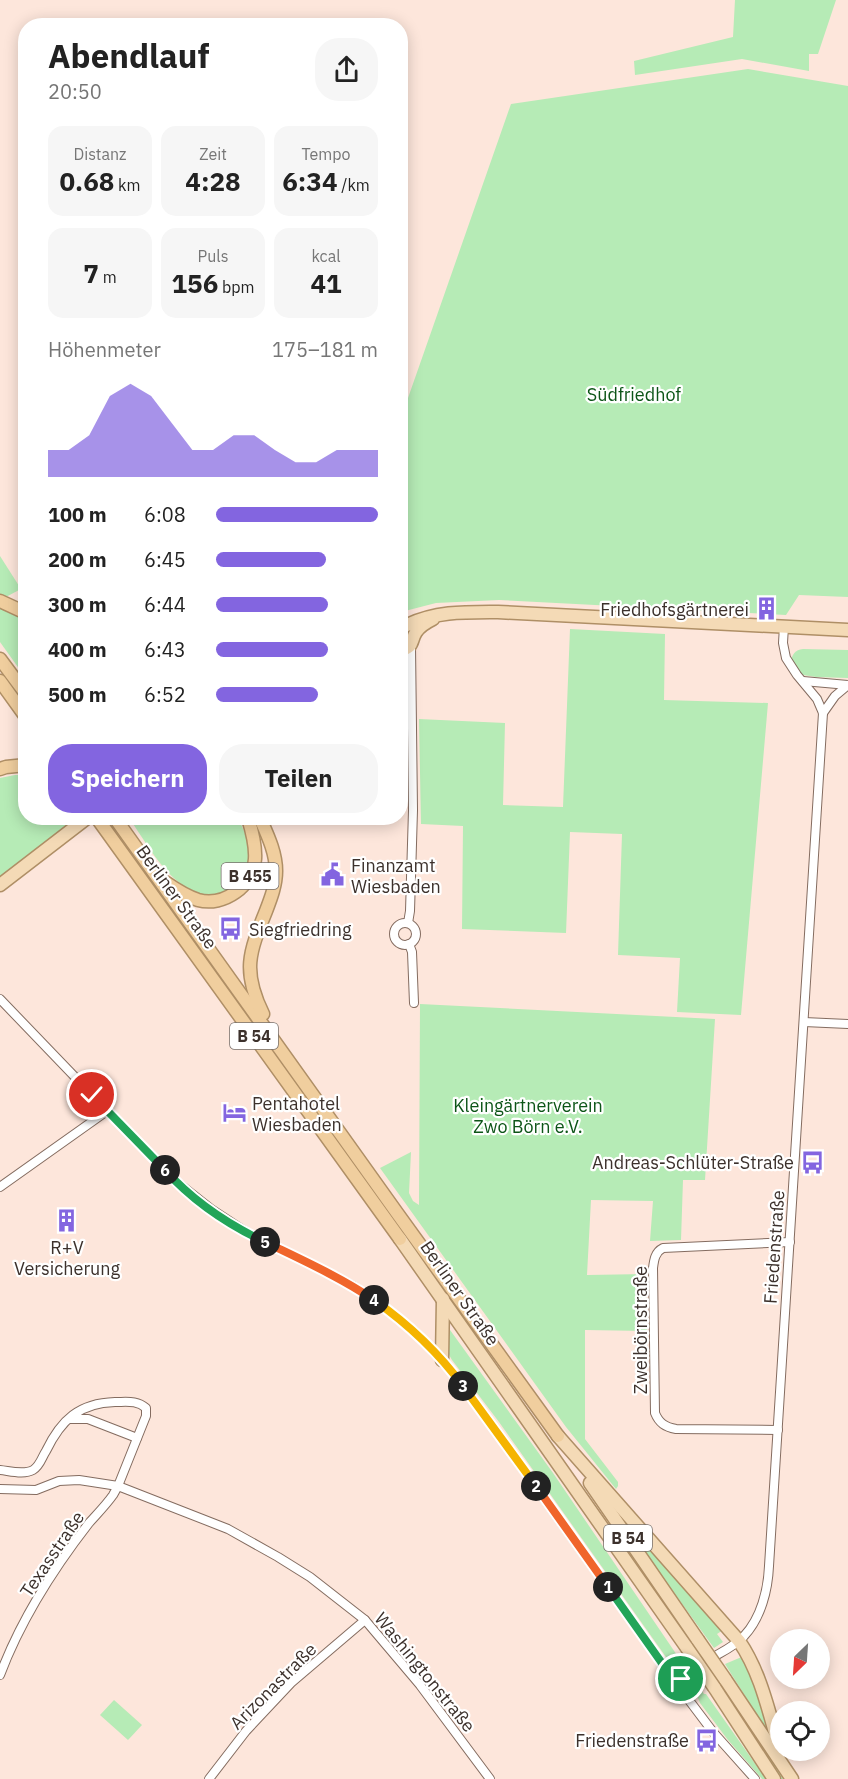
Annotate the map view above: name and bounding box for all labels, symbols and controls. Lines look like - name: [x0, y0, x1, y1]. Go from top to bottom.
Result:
- text: Abendlauf: [48, 34, 209, 77]
- button: share: [315, 38, 378, 101]
- text: 20:50: [48, 78, 102, 105]
- text: Distanz: [73, 144, 127, 164]
- text: Zeit: [199, 144, 227, 164]
- text: Tempo: [301, 144, 351, 164]
- text: 0.68: [59, 164, 114, 198]
- text: 4:28: [185, 164, 241, 198]
- text: 6:34: [282, 164, 338, 198]
- text: km: [114, 175, 141, 195]
- text: /km: [338, 175, 370, 195]
- text: Puls: [198, 246, 228, 266]
- text: kcal: [311, 246, 341, 266]
- text: 7: [83, 256, 99, 290]
- text: 156: [171, 266, 218, 300]
- text: 41: [310, 266, 342, 300]
- text: m: [99, 267, 117, 287]
- text: bpm: [218, 277, 255, 297]
- text: Höhenmeter: [48, 336, 161, 363]
- text: 175–181 m: [272, 336, 378, 363]
- park label: Südfriedhof: [587, 383, 681, 406]
- text: 100 m: [48, 501, 107, 528]
- text: 6:08: [144, 501, 186, 528]
- text: 200 m: [48, 546, 107, 573]
- text: 6:45: [144, 546, 186, 573]
- text: 300 m: [48, 591, 107, 618]
- text: 6:44: [144, 591, 186, 618]
- building icon: Friedhofsgärtnerei: [754, 596, 780, 622]
- place label: Friedhofsgärtnerei: [600, 598, 749, 621]
- text: 400 m: [48, 636, 107, 663]
- text: 6:43: [144, 636, 186, 663]
- text: 500 m: [48, 681, 107, 708]
- text: 6:52: [144, 681, 186, 708]
- button: Speichern: [48, 744, 207, 813]
- button: Teilen: [219, 744, 378, 813]
- street label: Berliner Straße: [132, 841, 222, 954]
- place label: Finanzamt Wiesbaden: [351, 854, 441, 898]
- public building icon: Finanzamt Wiesbaden: [320, 862, 346, 888]
- road number: B 455: [222, 863, 278, 889]
- bus stop icon: Siegfriedring: [218, 916, 244, 942]
- place label: Siegfriedring: [249, 918, 352, 941]
- road number: B 54: [230, 1023, 278, 1049]
- pin: [66, 1069, 117, 1120]
- icon: check: [75, 1078, 108, 1111]
- place label: Pentahotel Wiesbaden: [252, 1092, 342, 1136]
- park label: Kleingärtnerverein Zwo Börn e.V.: [453, 1094, 603, 1138]
- hotel icon: Pentahotel Wiesbaden: [221, 1100, 247, 1126]
- bus stop icon: Andreas-Schlüter-Straße: [799, 1149, 825, 1175]
- place label: Andreas-Schlüter-Straße: [592, 1151, 794, 1174]
- pin: 6: [150, 1155, 180, 1185]
- text: 6: [160, 1160, 170, 1180]
- street label: Friedenstraße: [759, 1189, 789, 1305]
- building icon: R+V Versicherung: [54, 1208, 80, 1234]
- pin: 5: [250, 1227, 280, 1257]
- text: 5: [260, 1232, 270, 1252]
- place label: R+V Versicherung: [14, 1236, 120, 1280]
- street label: Berliner Straße: [415, 1236, 505, 1350]
- street label: Zweibörnstraße: [629, 1266, 652, 1394]
- pin: 4: [359, 1285, 389, 1315]
- text: 4: [369, 1290, 379, 1310]
- pin: 3: [448, 1371, 478, 1401]
- text: 3: [458, 1376, 468, 1396]
- pin: 2: [521, 1471, 551, 1501]
- text: 2: [531, 1476, 541, 1496]
- street label: Texasstraße: [15, 1507, 89, 1601]
- road number: B 54: [604, 1525, 652, 1551]
- pin: 1: [593, 1572, 623, 1602]
- text: 1: [603, 1577, 613, 1597]
- street label: Washingtonstraße: [370, 1607, 480, 1737]
- north arrow: [770, 1629, 830, 1689]
- map controls: [770, 1629, 830, 1761]
- street label: Arizonastraße: [225, 1638, 321, 1734]
- pin: [655, 1653, 706, 1704]
- icon: arrive: [664, 1662, 697, 1695]
- button: locate: [770, 1701, 830, 1761]
- bus stop icon: Friedenstraße: [694, 1727, 720, 1753]
- place label: Friedenstraße: [575, 1729, 689, 1752]

